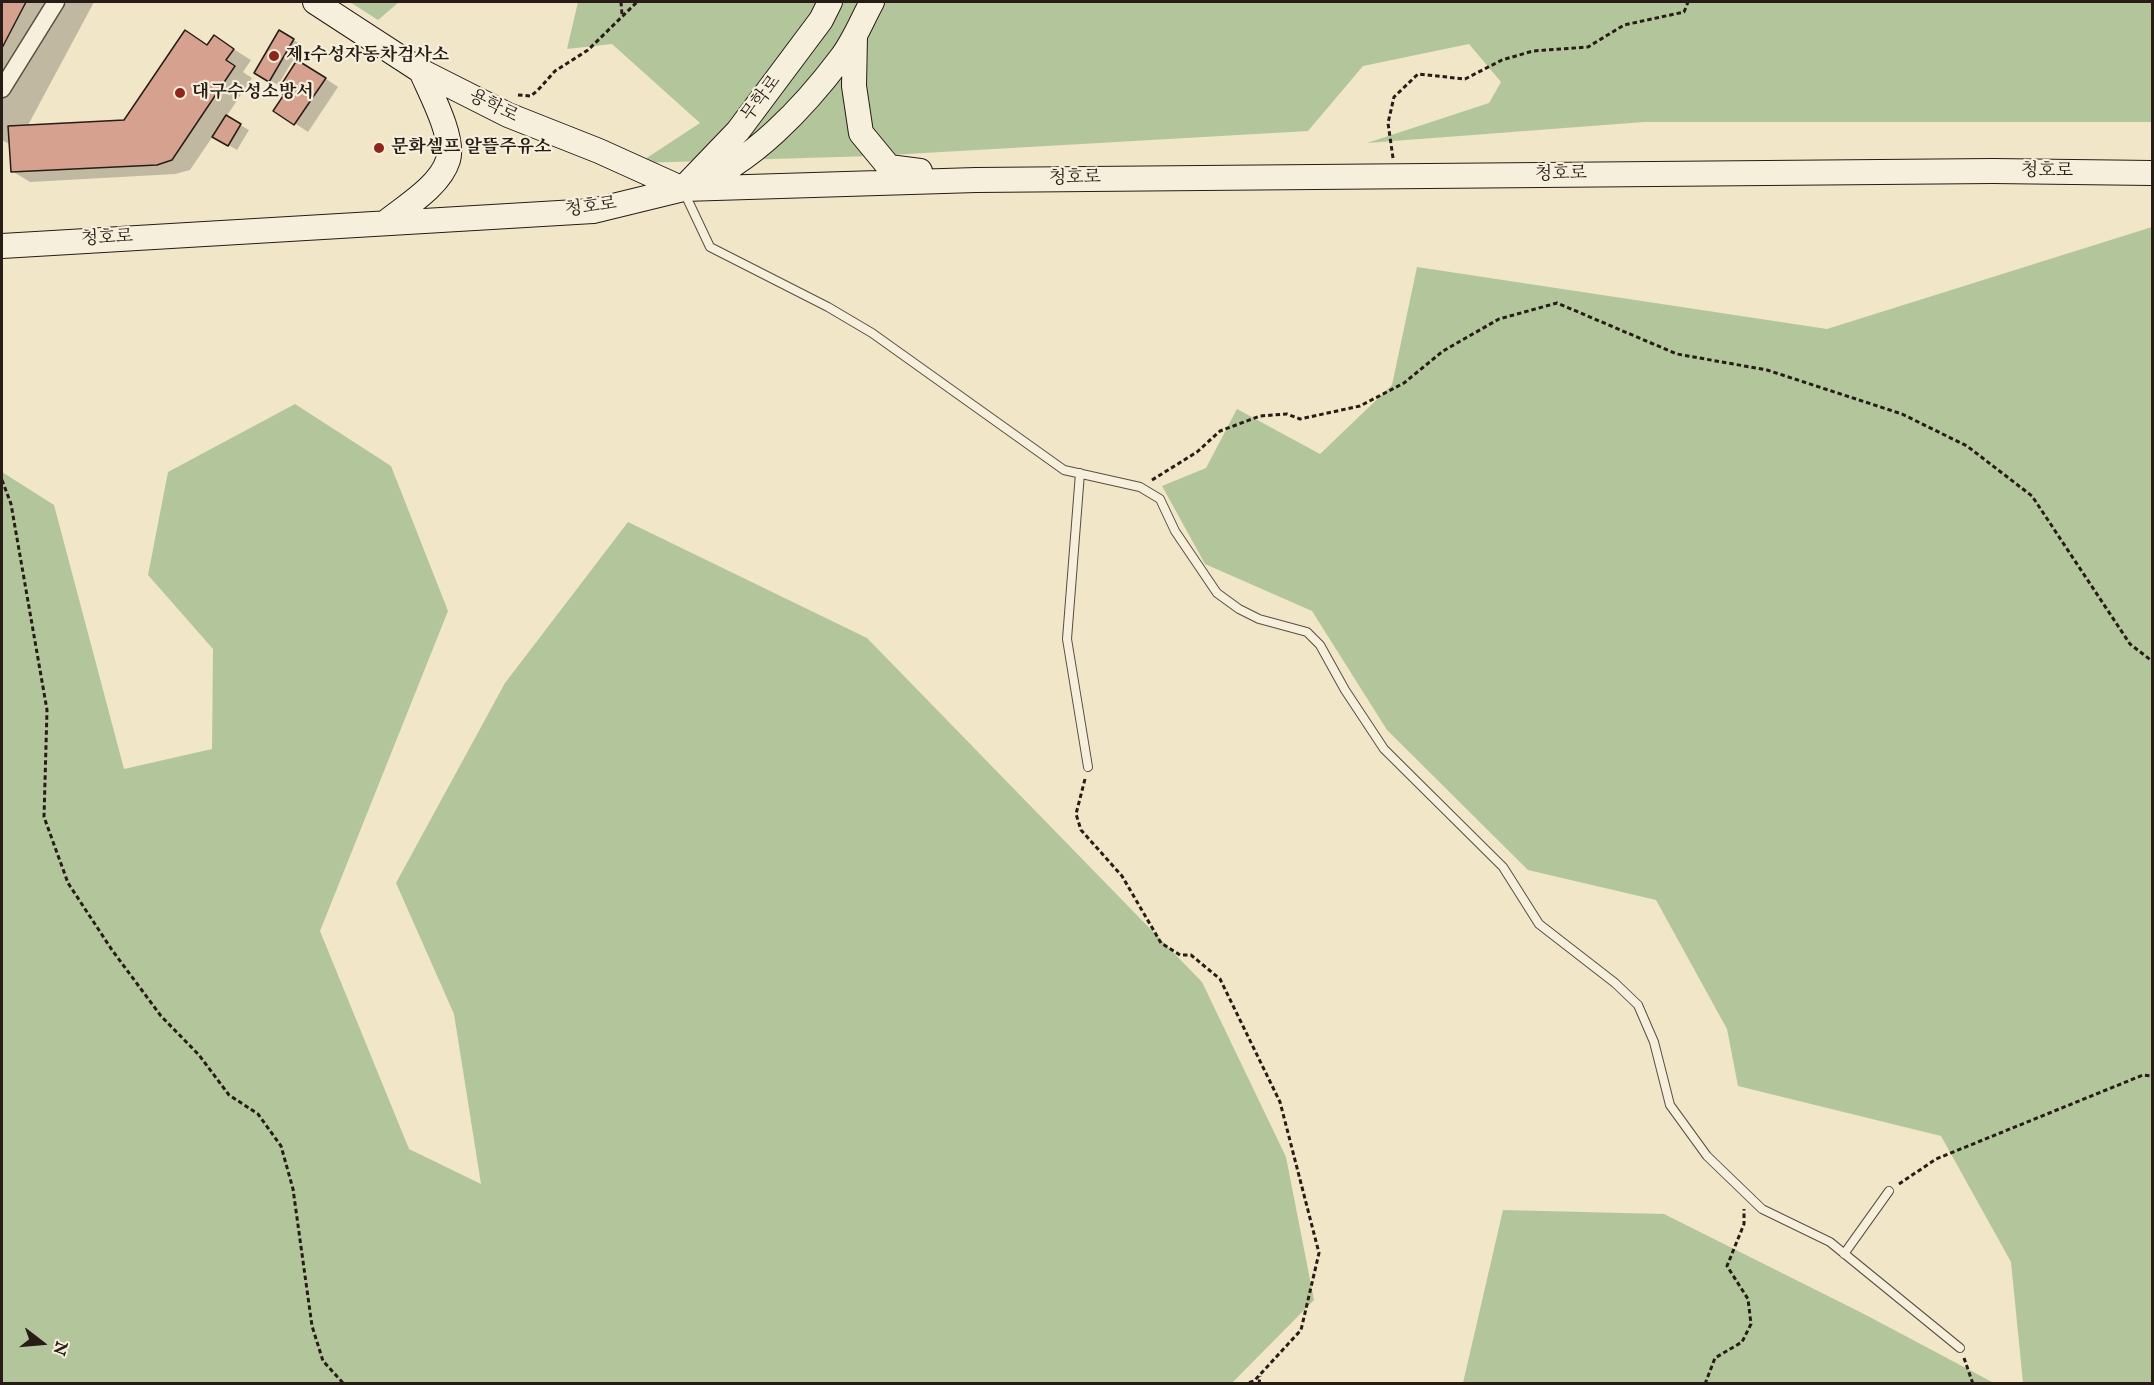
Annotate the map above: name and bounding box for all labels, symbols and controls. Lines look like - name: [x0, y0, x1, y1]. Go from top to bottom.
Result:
- place label: 제1수성자동차검사소: [286, 45, 449, 67]
- marker: 제1수성자동차검사소: [267, 49, 281, 63]
- street label: 무학로: [738, 72, 786, 126]
- place label: 대구수성소방서: [192, 82, 314, 104]
- marker: 대구수성소방서: [173, 86, 187, 100]
- street label: 용학로: [465, 86, 521, 128]
- place label: 문화셀프 알뜰주유소: [391, 137, 551, 159]
- marker: 문화셀프 알뜰주유소: [372, 141, 386, 155]
- street label: 청호로: [2021, 161, 2073, 183]
- street label: 청호로: [1535, 164, 1587, 186]
- street label: 청호로: [1049, 168, 1101, 190]
- street label: 청호로: [564, 194, 618, 222]
- street label: 청호로: [80, 227, 134, 251]
- north arrow: [12, 1313, 72, 1373]
- text: N: [48, 1339, 71, 1357]

